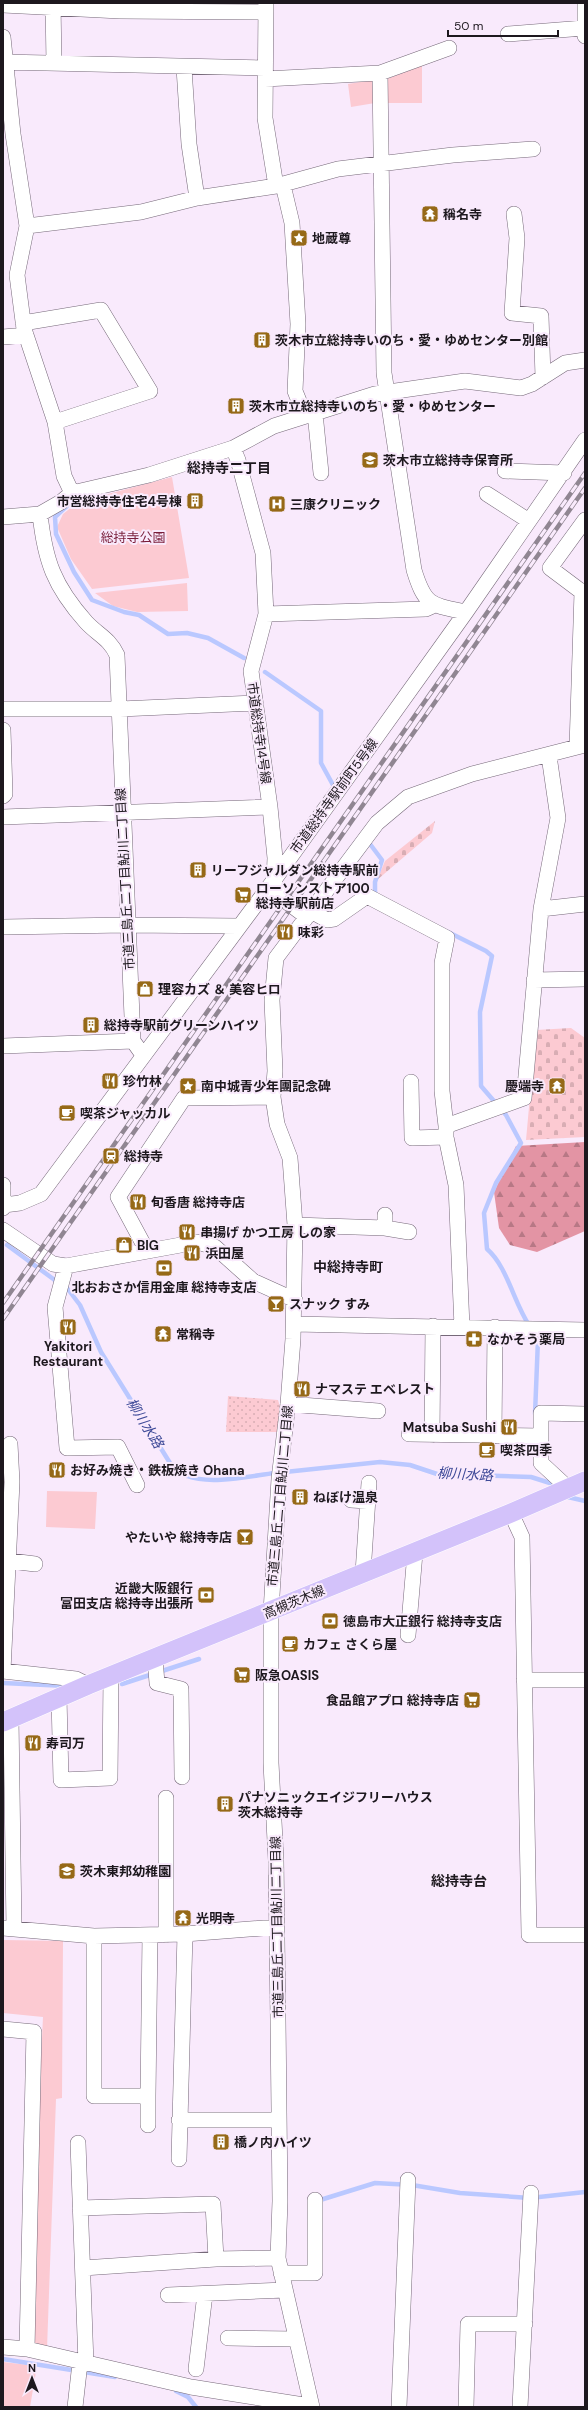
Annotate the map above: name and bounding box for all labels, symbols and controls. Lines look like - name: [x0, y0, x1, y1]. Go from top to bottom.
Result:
- scale bar: [448, 12, 558, 38]
- text: 50 m: [454, 18, 483, 34]
- temple icon: 稱名寺: [420, 204, 440, 224]
- place label: 稱名寺: [443, 206, 482, 223]
- place icon: 地蔵尊: [289, 228, 309, 248]
- place label: 地蔵尊: [312, 230, 351, 247]
- building icon: 茨木市立総持寺いのち・愛・ゆめセンター別館: [252, 330, 272, 350]
- place label: 茨木市立総持寺いのち・愛・ゆめセンター別館: [275, 332, 548, 349]
- building icon: 茨木市立総持寺いのち・愛・ゆめセンター: [226, 396, 246, 416]
- place label: 茨木市立総持寺いのち・愛・ゆめセンター: [249, 398, 496, 415]
- school or university icon: 茨木市立総持寺保育所: [360, 450, 380, 470]
- place label: 茨木市立総持寺保育所: [383, 452, 513, 469]
- district label: 総持寺二丁目: [187, 459, 271, 477]
- building icon: 市営総持寺住宅4号棟: [185, 491, 205, 511]
- place label: 市営総持寺住宅4号棟: [57, 493, 182, 510]
- hospital icon: 三康クリニック: [267, 494, 287, 514]
- place label: 三康クリニック: [290, 496, 381, 513]
- park label: 総持寺公園: [100, 529, 166, 546]
- street label: 市道総持寺14号線: [243, 681, 275, 785]
- street label: 市道総持寺駅前町5号線: [287, 735, 381, 857]
- street label: 市道三島丘二丁目鮎川二丁目線: [112, 788, 138, 970]
- building icon: リーフジャルダン総持寺駅前: [188, 860, 208, 880]
- place label: リーフジャルダン総持寺駅前: [211, 862, 379, 879]
- place label: ローソンストア100 総持寺駅前店: [255, 880, 370, 912]
- supermarket icon: ローソンストア100 総持寺駅前店: [233, 885, 253, 905]
- restaurant icon: 味彩: [275, 922, 295, 942]
- place label: 味彩: [298, 924, 324, 941]
- shop icon: 理容カズ ＆ 美容ヒロ: [135, 979, 155, 999]
- place label: 理容カズ ＆ 美容ヒロ: [158, 981, 281, 998]
- building icon: 総持寺駅前グリーンハイツ: [81, 1015, 101, 1035]
- place label: 総持寺駅前グリーンハイツ: [103, 1017, 259, 1034]
- restaurant icon: 珍竹林: [100, 1071, 120, 1091]
- place label: 珍竹林: [123, 1073, 162, 1090]
- place icon: 南中城青少年團記念碑: [178, 1076, 198, 1096]
- temple icon: 慶端寺: [547, 1076, 567, 1096]
- place label: 南中城青少年團記念碑: [201, 1078, 331, 1095]
- place label: 慶端寺: [505, 1078, 544, 1095]
- cafe icon: 喫茶ジャッカル: [57, 1103, 77, 1123]
- place label: 喫茶ジャッカル: [80, 1105, 170, 1122]
- station icon: 総持寺: [101, 1146, 121, 1166]
- place label: 総持寺: [123, 1148, 163, 1165]
- restaurant icon: 旬香唐 総持寺店: [128, 1192, 148, 1212]
- place label: 旬香唐 総持寺店: [151, 1194, 245, 1211]
- restaurant icon: 串揚げ かつ工房 しの家: [177, 1222, 197, 1242]
- place label: 串揚げ かつ工房 しの家: [200, 1224, 336, 1241]
- shop icon: BIG: [114, 1235, 134, 1255]
- place label: BIG: [137, 1237, 159, 1254]
- restaurant icon: 浜田屋: [182, 1243, 202, 1263]
- place label: 浜田屋: [205, 1245, 244, 1262]
- bank icon: 北おおさか信用金庫 総持寺支店: [154, 1258, 174, 1278]
- district label: 中総持寺町: [313, 1258, 383, 1276]
- place label: 北おおさか信用金庫 総持寺支店: [71, 1279, 257, 1296]
- bar icon: スナック すみ: [266, 1294, 286, 1314]
- place label: スナック すみ: [289, 1296, 370, 1313]
- restaurant icon: Yakitori Restaurant: [58, 1317, 78, 1337]
- temple icon: 常稱寺: [153, 1324, 173, 1344]
- place label: 常稱寺: [176, 1326, 215, 1343]
- pharmacy icon: なかそう薬局: [464, 1329, 484, 1349]
- place label: なかそう薬局: [487, 1331, 565, 1348]
- place label: Yakitori Restaurant: [33, 1338, 103, 1370]
- restaurant icon: ナマステ エベレスト: [292, 1379, 312, 1399]
- place label: ナマステ エベレスト: [315, 1381, 435, 1398]
- water label: 柳川水路: [123, 1394, 168, 1452]
- street label: 市道三島丘二丁目鮎川二丁目線: [264, 1405, 296, 1587]
- restaurant icon: Matsuba Sushi: [499, 1417, 519, 1437]
- place label: Matsuba Sushi: [403, 1419, 496, 1436]
- cafe icon: 喫茶四季: [477, 1440, 497, 1460]
- place label: 喫茶四季: [500, 1442, 552, 1459]
- restaurant icon: お好み焼き・鉄板焼き Ohana: [47, 1460, 67, 1480]
- place label: お好み焼き・鉄板焼き Ohana: [70, 1462, 245, 1479]
- water label: 柳川水路: [437, 1464, 494, 1485]
- building icon: ねぼけ温泉: [290, 1487, 310, 1507]
- place label: ねぼけ温泉: [313, 1489, 378, 1506]
- bar icon: やたいや 総持寺店: [235, 1527, 255, 1547]
- place label: やたいや 総持寺店: [125, 1529, 232, 1546]
- place label: 近畿大阪銀行 富田支店 総持寺出張所: [60, 1580, 193, 1612]
- street label: 高槻茨木線: [261, 1581, 327, 1623]
- bank icon: 近畿大阪銀行 富田支店 総持寺出張所: [196, 1585, 216, 1605]
- bank icon: 徳島市大正銀行 総持寺支店: [320, 1611, 340, 1631]
- place label: 徳島市大正銀行 総持寺支店: [343, 1613, 502, 1630]
- cafe icon: カフェ さくら屋: [280, 1634, 300, 1654]
- place label: カフェ さくら屋: [303, 1636, 397, 1653]
- supermarket icon: 阪急OASIS: [232, 1665, 252, 1685]
- place label: 阪急OASIS: [255, 1667, 319, 1684]
- supermarket icon: 食品館アプロ 総持寺店: [462, 1690, 482, 1710]
- place label: 食品館アプロ 総持寺店: [326, 1692, 459, 1709]
- restaurant icon: 寿司万: [23, 1733, 43, 1753]
- place label: 寿司万: [46, 1735, 85, 1752]
- place label: パナソニックエイジフリーハウス 茨木総持寺: [238, 1789, 433, 1821]
- building icon: パナソニックエイジフリーハウス 茨木総持寺: [215, 1794, 235, 1814]
- street label: 市道三島丘二丁目鮎川二丁目線: [267, 1836, 287, 2018]
- school or university icon: 茨木東邦幼稚園: [57, 1861, 77, 1881]
- place label: 茨木東邦幼稚園: [80, 1863, 171, 1880]
- district label: 総持寺台: [431, 1872, 487, 1890]
- temple icon: 光明寺: [173, 1908, 193, 1928]
- place label: 光明寺: [196, 1910, 235, 1927]
- building icon: 橋ノ内ハイツ: [211, 2132, 231, 2152]
- place label: 橋ノ内ハイツ: [234, 2134, 312, 2151]
- north arrow: [12, 2358, 52, 2398]
- text: N: [28, 2361, 36, 2375]

